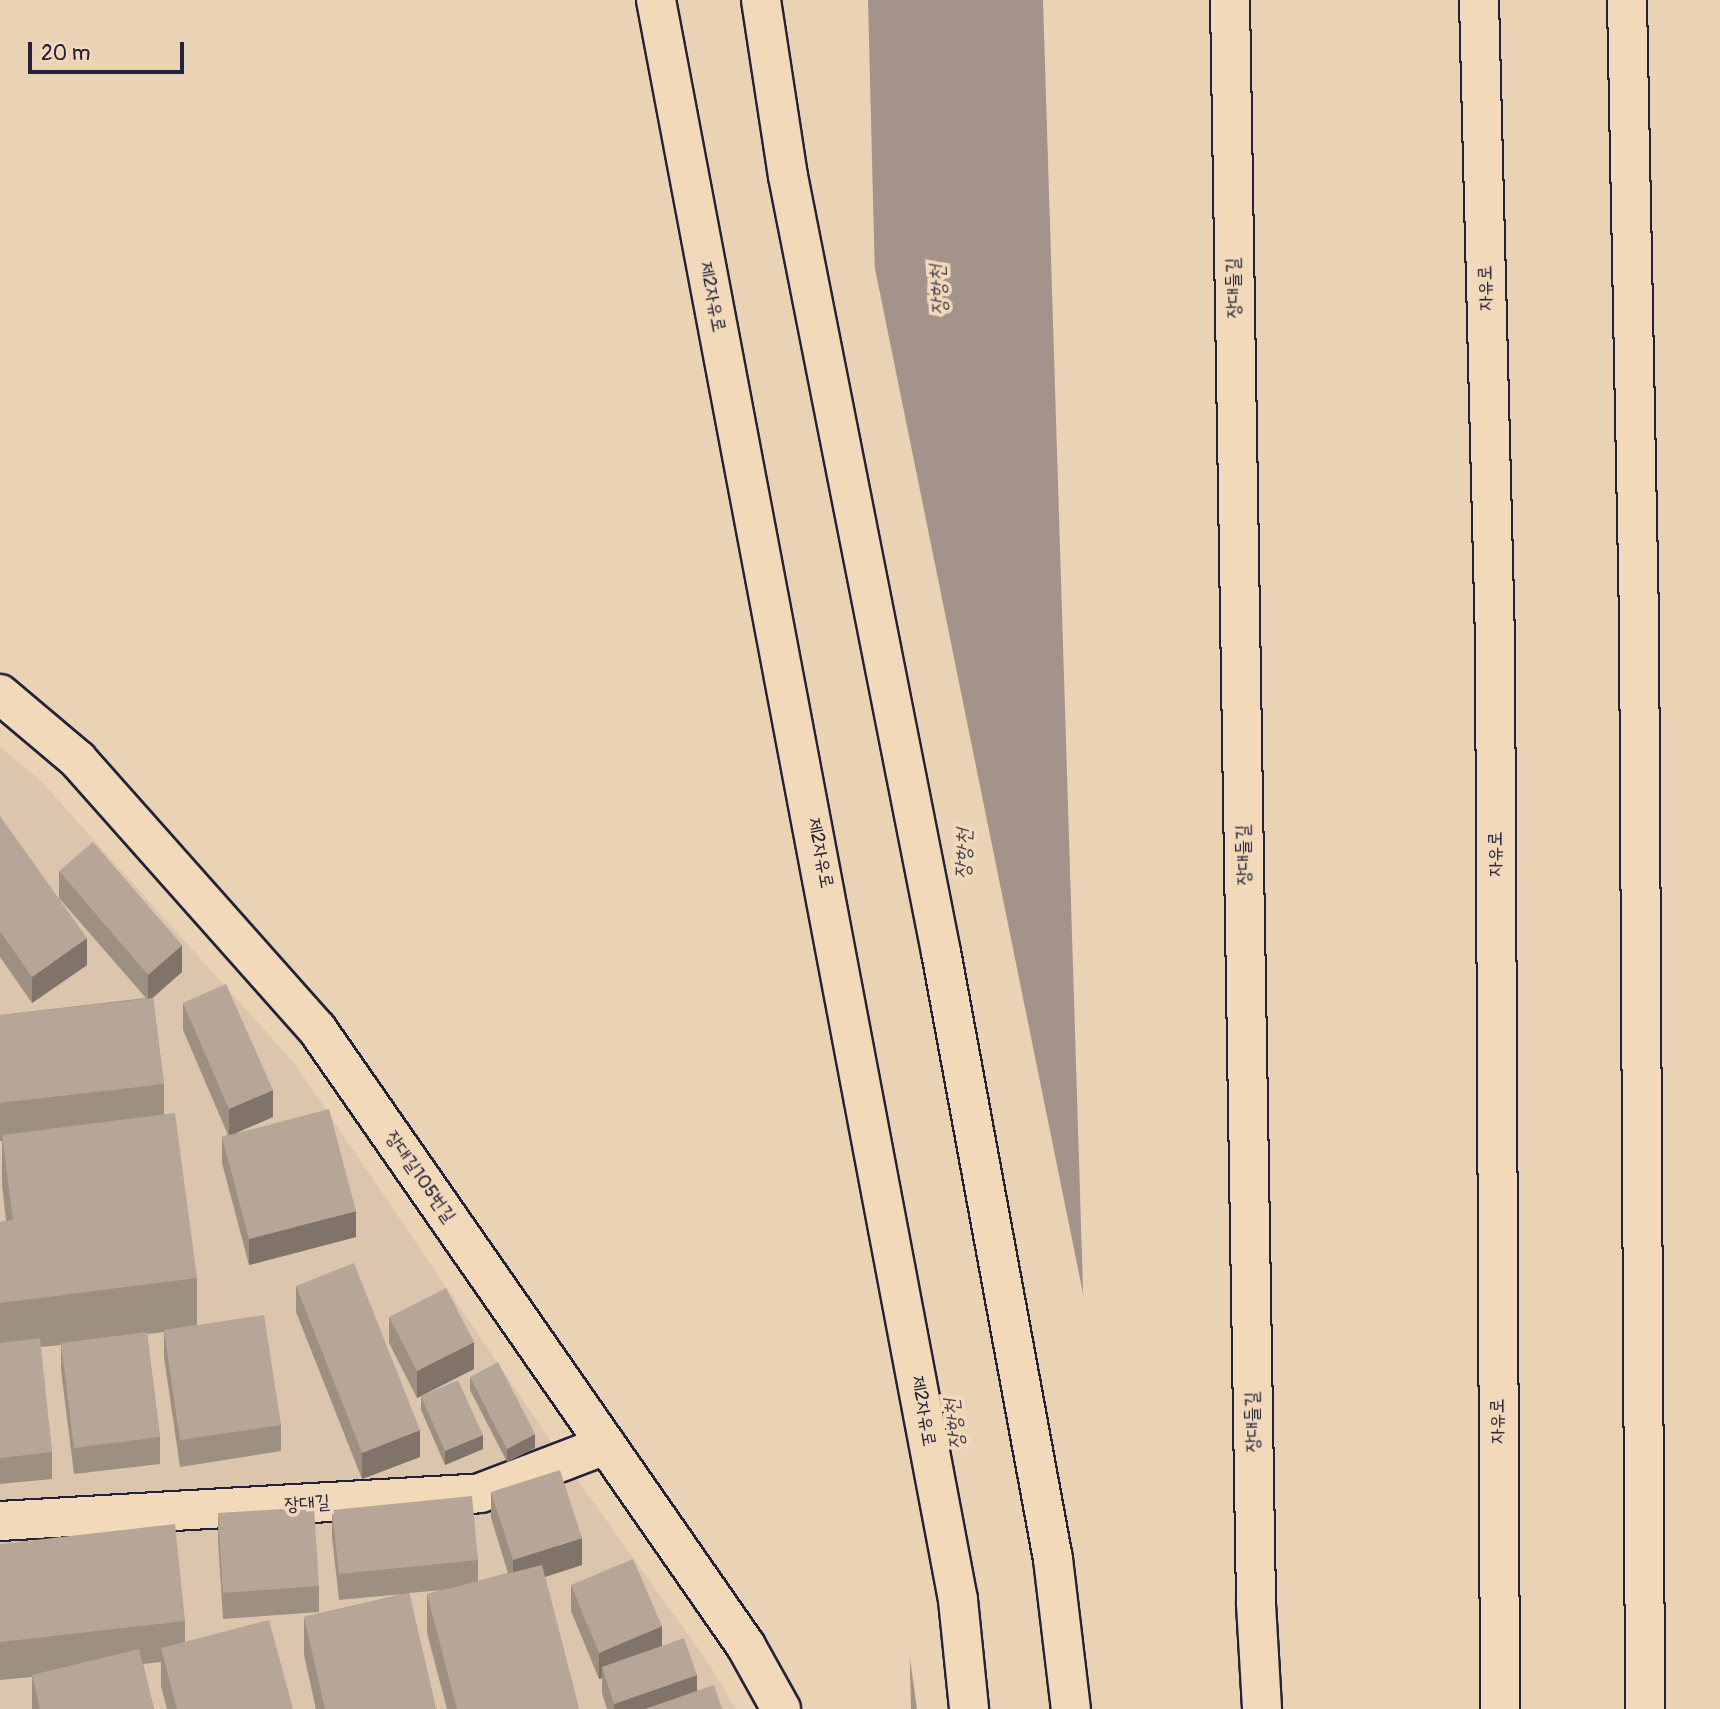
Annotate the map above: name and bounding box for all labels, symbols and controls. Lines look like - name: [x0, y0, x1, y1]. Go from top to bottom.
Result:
- scale bar: [32, 28, 187, 72]
- text: 20 m: [41, 40, 90, 67]
- street label: 장대들길: [1222, 257, 1246, 319]
- street label: 제2자유로: [694, 260, 730, 334]
- water label: 장항천: [925, 264, 953, 316]
- street label: 자유로: [1474, 265, 1498, 311]
- street label: 제2자유로: [802, 816, 838, 890]
- street label: 장대들길: [1232, 824, 1256, 886]
- water label: 장항천: [951, 828, 977, 880]
- street label: 자유로: [1485, 831, 1507, 877]
- street label: 장대길105번길: [380, 1127, 460, 1227]
- street label: 제2자유로: [906, 1374, 940, 1448]
- street label: 장대들길: [1241, 1391, 1265, 1453]
- water label: 장항천: [939, 1397, 971, 1451]
- street label: 자유로: [1487, 1398, 1509, 1444]
- street label: 장대길: [283, 1491, 331, 1517]

